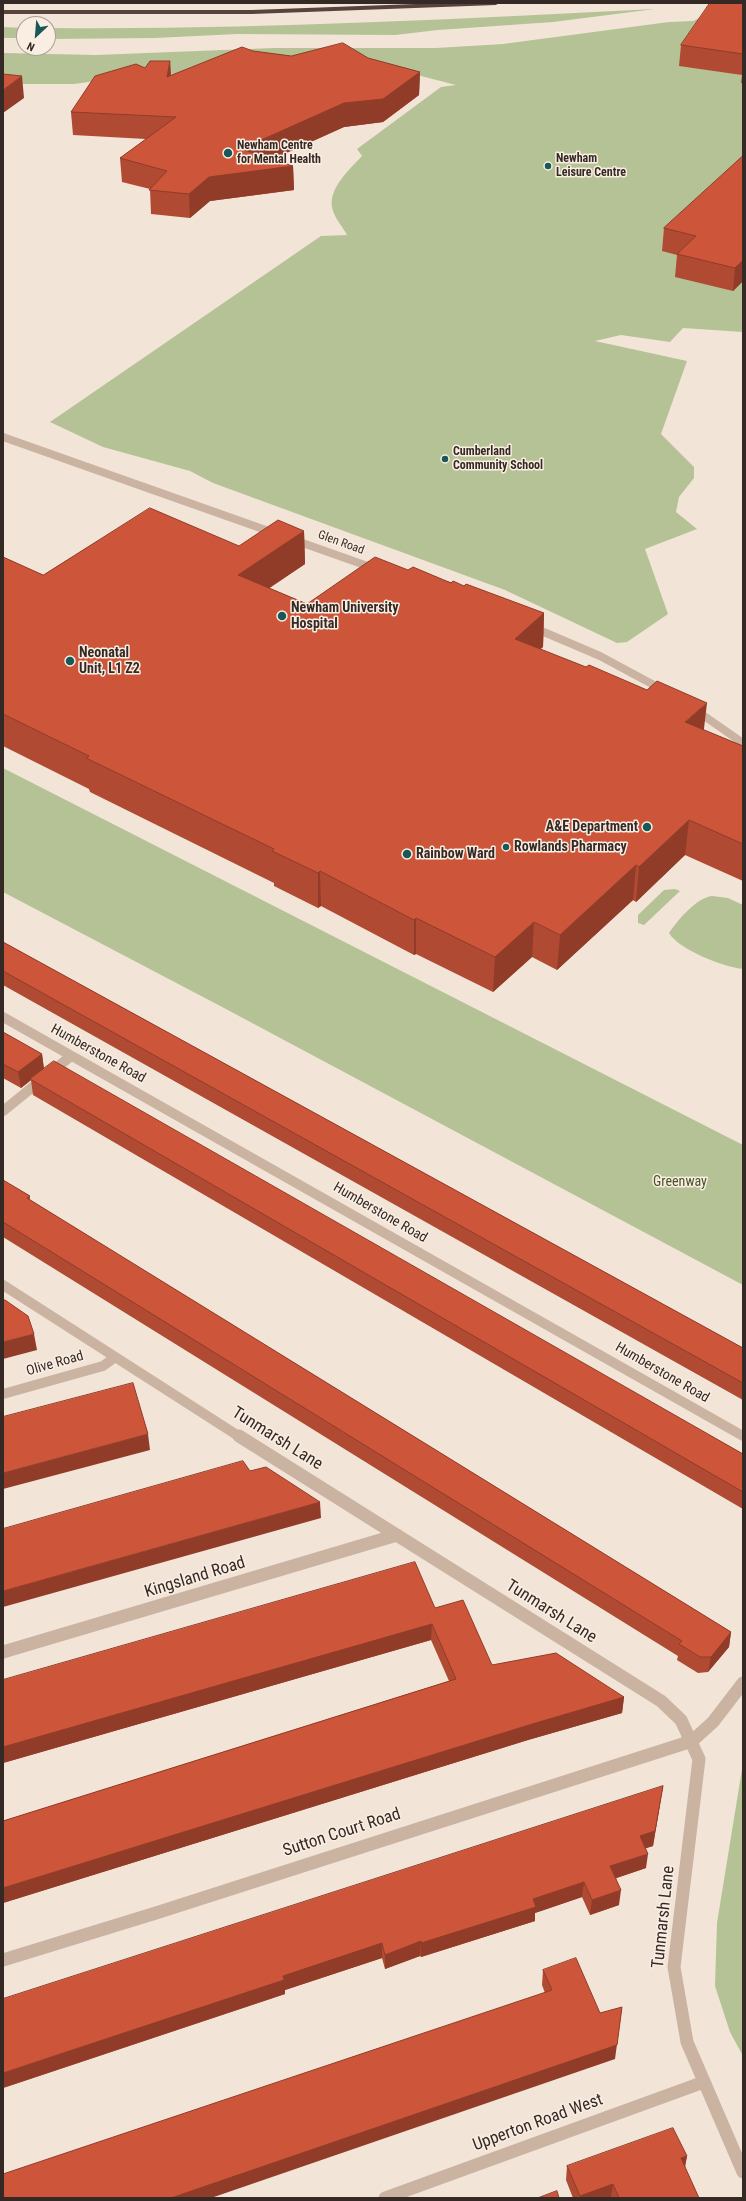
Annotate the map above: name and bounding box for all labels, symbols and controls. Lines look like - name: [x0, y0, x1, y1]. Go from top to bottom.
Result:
- north arrow: [16, 16, 56, 56]
- text: N: [25, 39, 37, 54]
- place label: Newham Centre for Mental Health: [237, 139, 321, 167]
- marker: Newham Centre for Mental Health: [222, 147, 234, 159]
- place label: Newham Leisure Centre: [556, 152, 626, 180]
- marker: Newham Leisure Centre: [543, 161, 553, 171]
- place label: Cumberland Community School: [453, 445, 543, 473]
- marker: Cumberland Community School: [440, 454, 450, 464]
- street label: Glen Road: [316, 528, 366, 558]
- place label: Newham University Hospital: [291, 600, 399, 632]
- marker: Newham University Hospital: [276, 610, 288, 622]
- place label: Neonatal Unit, L1 Z2: [79, 645, 140, 678]
- marker: Neonatal Unit, L1 Z2: [64, 655, 76, 667]
- place label: A&E Department: [546, 819, 638, 835]
- marker: A&E Department: [641, 821, 653, 833]
- place label: Rowlands Pharmacy: [514, 839, 627, 855]
- marker: Rowlands Pharmacy: [501, 842, 511, 852]
- place label: Rainbow Ward: [416, 846, 495, 862]
- marker: Rainbow Ward: [401, 848, 413, 860]
- street label: Humberstone Road: [48, 1021, 148, 1087]
- park label: Greenway: [653, 1174, 707, 1190]
- street label: Humberstone Road: [330, 1179, 430, 1247]
- street label: Humberstone Road: [612, 1339, 712, 1407]
- street label: Olive Road: [25, 1348, 85, 1380]
- street label: Tunmarsh Lane: [228, 1403, 326, 1475]
- street label: Kingsland Road: [142, 1553, 248, 1603]
- street label: Tunmarsh Lane: [502, 1576, 600, 1648]
- street label: Sutton Court Road: [281, 1804, 403, 1862]
- street label: Tunmarsh Lane: [648, 1865, 680, 1969]
- street label: Upperton Road West: [470, 2090, 606, 2156]

